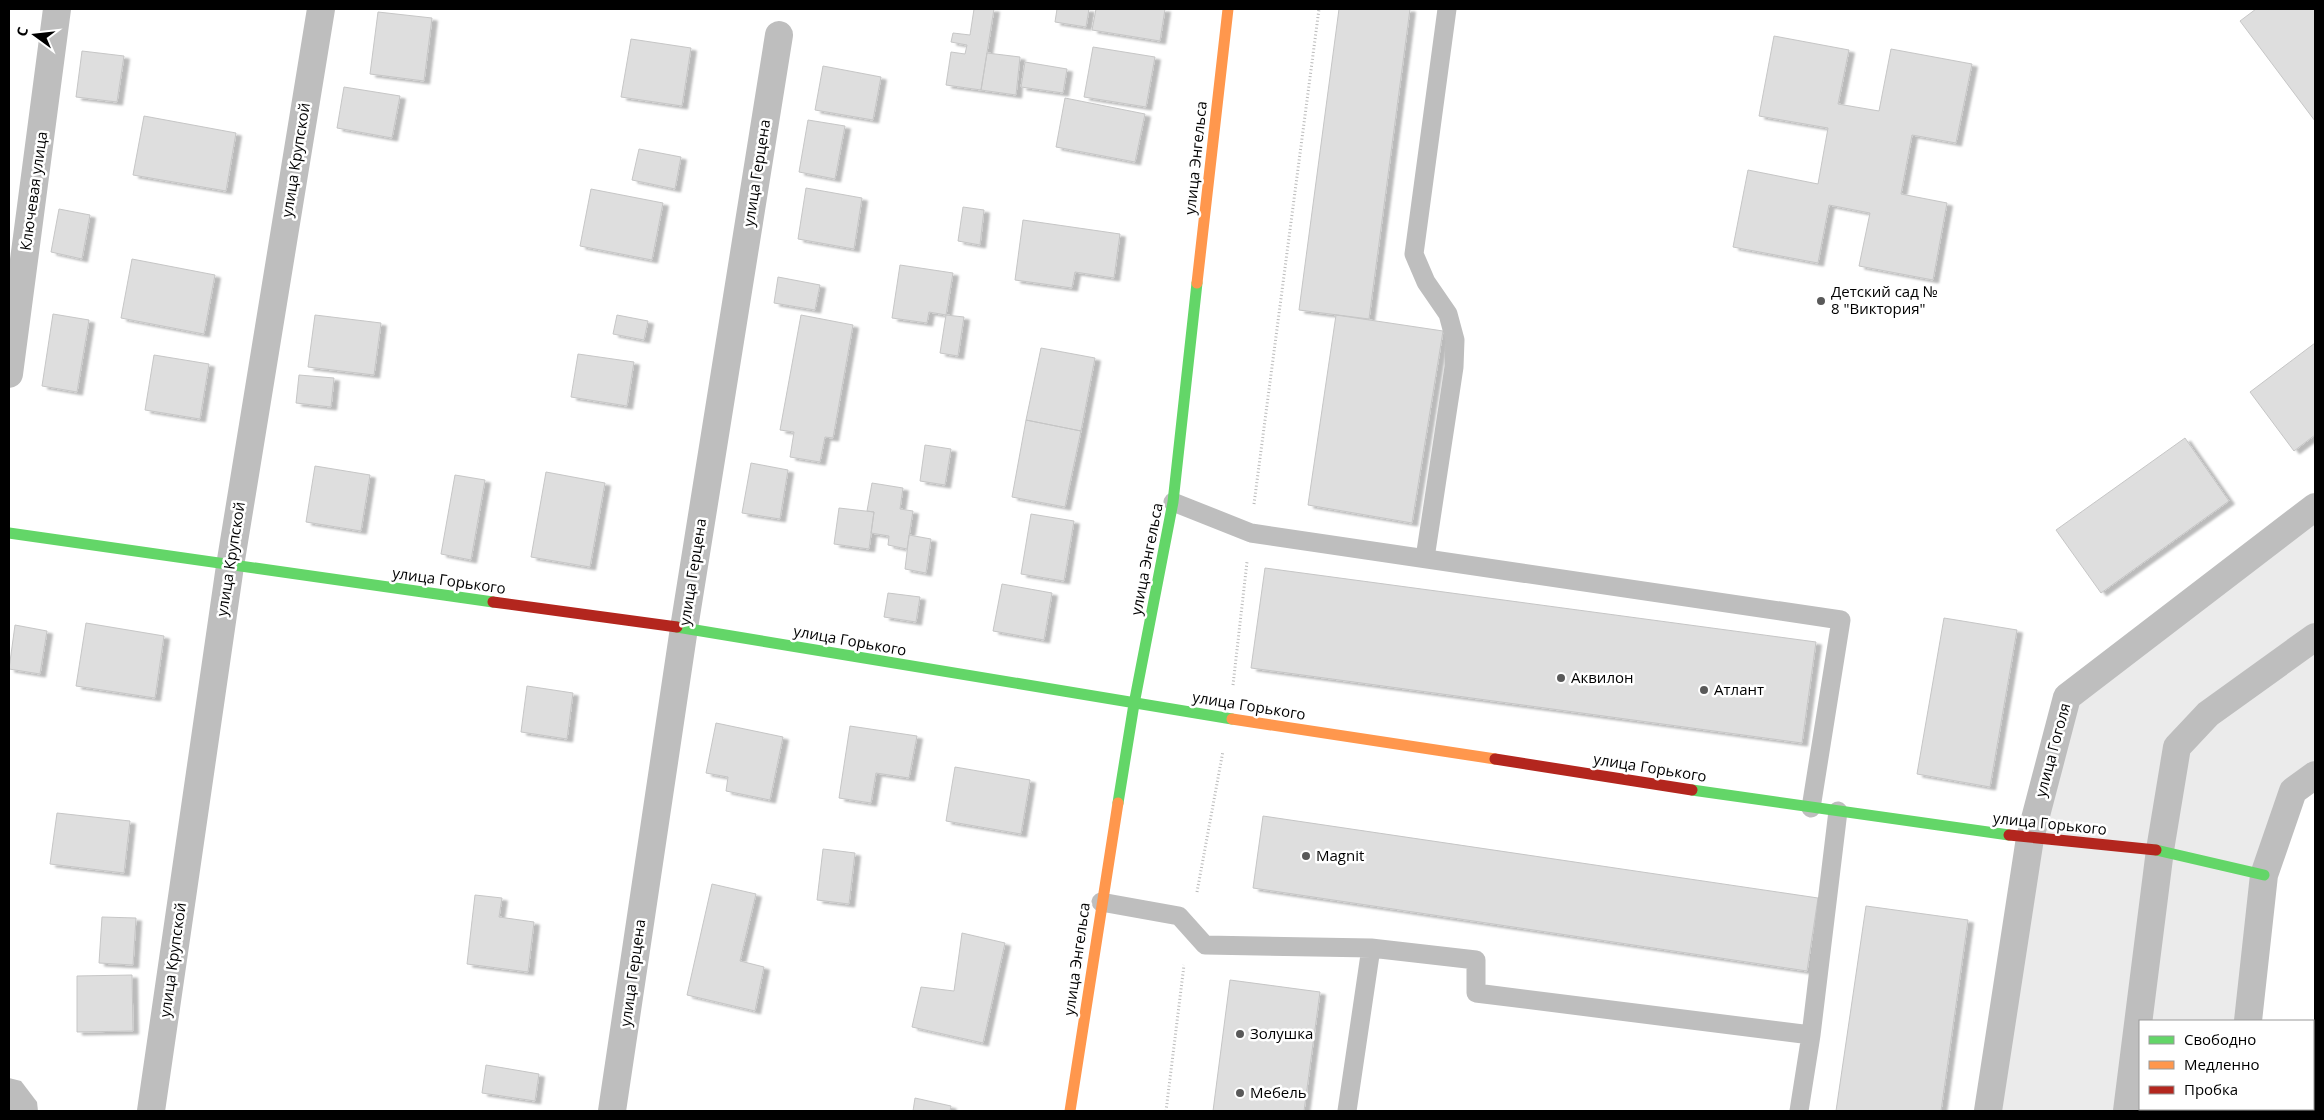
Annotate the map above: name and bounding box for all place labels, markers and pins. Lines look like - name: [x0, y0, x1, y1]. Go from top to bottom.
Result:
- place label: Детский сад № 8 "Виктория": [1831, 281, 1938, 318]
- marker: Детский сад № 8 "Виктория": [1815, 295, 1827, 307]
- place label: Аквилон: [1571, 667, 1633, 687]
- marker: Аквилон: [1555, 672, 1567, 684]
- place label: Атлант: [1714, 679, 1764, 699]
- marker: Атлант: [1698, 684, 1710, 696]
- place label: Magnit: [1316, 845, 1364, 865]
- marker: Magnit: [1300, 850, 1312, 862]
- place label: Золушка: [1250, 1023, 1313, 1043]
- marker: Золушка: [1234, 1028, 1246, 1040]
- place label: Мебель: [1250, 1082, 1307, 1102]
- marker: Мебель: [1234, 1087, 1246, 1099]

